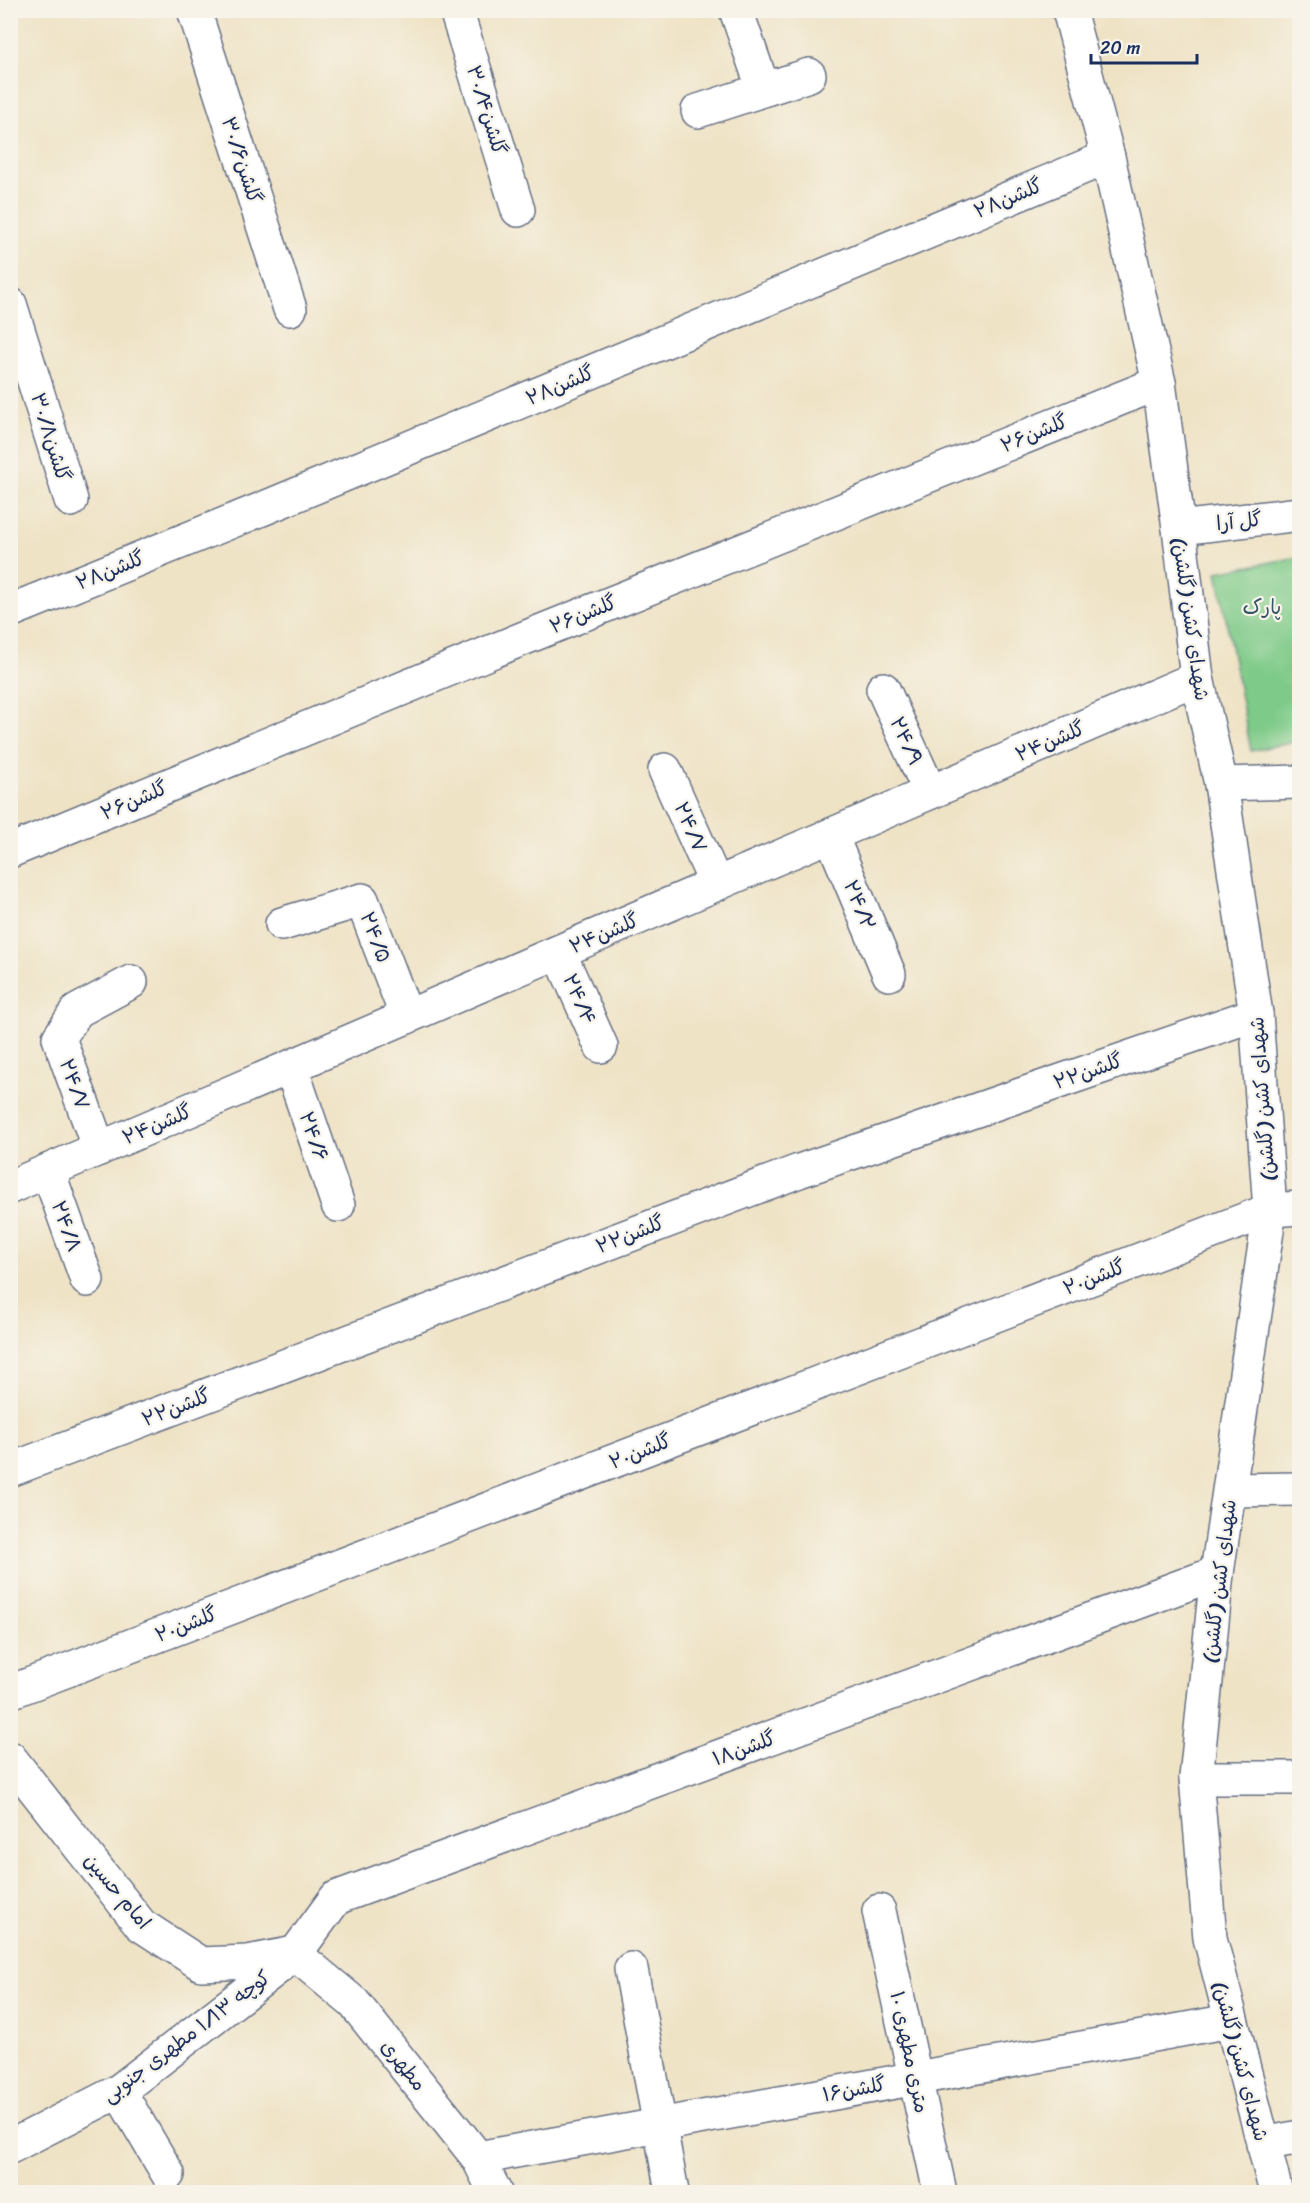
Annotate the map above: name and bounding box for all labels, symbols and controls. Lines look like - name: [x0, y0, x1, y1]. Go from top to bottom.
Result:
- scale bar: [1091, 27, 1198, 65]
- text: 20 m: [1100, 32, 1140, 64]
- street label: گلشن۳۰/۴: [456, 61, 517, 160]
- street label: گلشن۳۰/۶: [211, 112, 272, 208]
- street label: گلشن۲۸: [968, 168, 1048, 229]
- street label: گلشن۲۸: [520, 355, 600, 416]
- street label: گلشن۳۰/۸: [20, 388, 81, 486]
- street label: گلشن۲۶: [995, 404, 1073, 463]
- street label: گل آرا: [1215, 502, 1264, 541]
- street label: شهدای کشن (گلشن): [1162, 535, 1219, 703]
- street label: گلشن۲۸: [70, 541, 150, 600]
- street label: گلشن۲۶: [544, 585, 622, 644]
- park label: پارک: [1243, 590, 1281, 625]
- street label: ۲۴/۹: [880, 711, 933, 772]
- street label: گلشن۲۴: [1010, 711, 1091, 772]
- street label: گلشن۲۶: [95, 771, 173, 830]
- street label: ۲۴/۷: [664, 796, 717, 858]
- street label: ۲۴/۲: [833, 874, 886, 936]
- street label: گلشن۲۴: [564, 903, 645, 964]
- street label: ۲۴/۵: [350, 907, 401, 968]
- street label: ۲۴/۴: [553, 968, 606, 1031]
- street label: شهدای کشن (گلشن): [1239, 1016, 1286, 1182]
- street label: گلشن۲۲: [1049, 1043, 1128, 1100]
- street label: ۲۴/۷: [49, 1053, 100, 1115]
- street label: گلشن۲۴: [117, 1094, 198, 1155]
- street label: ۲۴/۶: [289, 1107, 338, 1166]
- street label: ۲۴/۸: [41, 1196, 92, 1257]
- street label: گلشن۲۲: [590, 1205, 670, 1264]
- street label: گلشن۲۰: [1058, 1250, 1131, 1305]
- street label: گلشن۲۲: [136, 1378, 216, 1437]
- street label: گلشن۲۰: [604, 1424, 677, 1479]
- street label: شهدای کشن (گلشن): [1192, 1497, 1247, 1665]
- street label: گلشن۲۰: [150, 1597, 223, 1652]
- street label: گلشن۱۸: [707, 1721, 781, 1776]
- street label: امام حسین: [75, 1845, 160, 1938]
- street label: کوچه ۱/۱۳ مطهری جنوبی: [94, 1961, 279, 2112]
- street label: شهدای کشن (گلشن): [1202, 1977, 1279, 2145]
- street label: ۱۰ متری مطهری: [880, 1988, 940, 2116]
- street label: مطهری: [372, 2031, 436, 2099]
- street label: گلشن۱۶: [819, 2067, 889, 2112]

